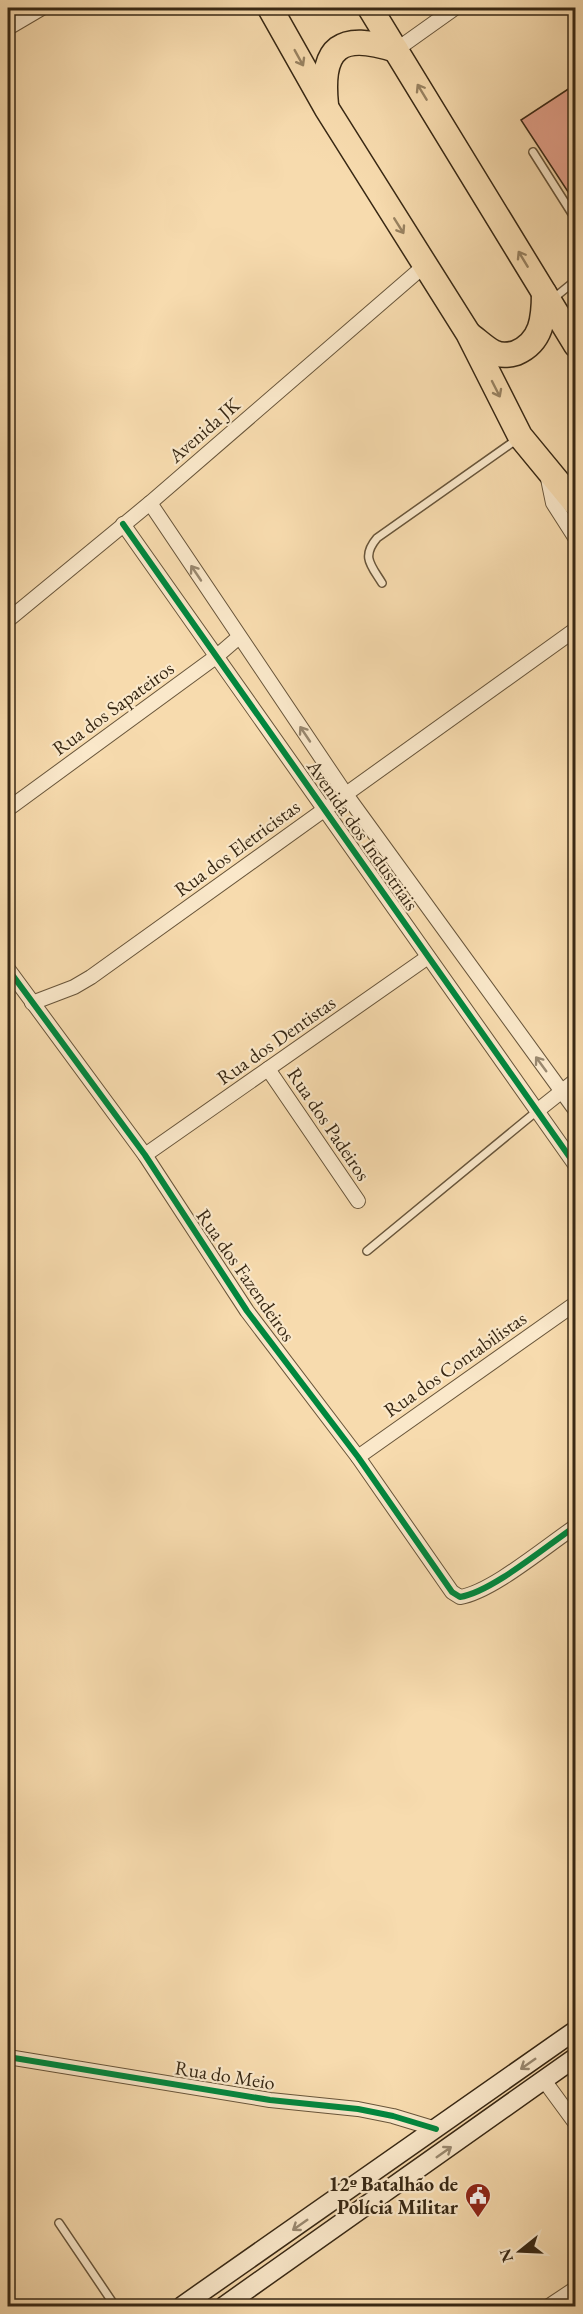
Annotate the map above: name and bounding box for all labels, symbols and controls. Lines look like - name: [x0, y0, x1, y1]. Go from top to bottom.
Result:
- one-way arrow: [294, 49, 305, 67]
- one-way arrow: [415, 84, 427, 101]
- one-way arrow: [393, 217, 405, 234]
- one-way arrow: [517, 251, 529, 268]
- one-way arrow: [491, 379, 502, 397]
- street label: Avenida JK: [162, 392, 245, 469]
- one-way arrow: [190, 565, 202, 582]
- street label: Rua dos Sapateiros: [47, 655, 179, 761]
- one-way arrow: [299, 726, 312, 743]
- street label: Avenida dos Industriais: [301, 754, 425, 915]
- street label: Rua dos Eletricistas: [169, 794, 305, 902]
- street label: Rua dos Dentistas: [212, 989, 340, 1091]
- one-way arrow: [535, 1056, 548, 1072]
- street label: Rua dos Padeiros: [282, 1062, 376, 1186]
- street label: Rua dos Fazendeiros: [191, 1204, 301, 1346]
- street label: Rua dos Contabilistas: [379, 1305, 531, 1423]
- street label: Rua do Meio: [173, 2054, 277, 2096]
- one-way arrow: [520, 2058, 536, 2070]
- one-way arrow: [435, 2146, 451, 2158]
- place label: 12º Batalhão de Polícia Militar: [329, 2171, 459, 2220]
- public building icon: 12º Batalhão de Polícia Militar: [463, 2181, 493, 2219]
- one-way arrow: [292, 2219, 308, 2231]
- north arrow: [490, 2221, 550, 2281]
- text: N: [494, 2246, 518, 2265]

